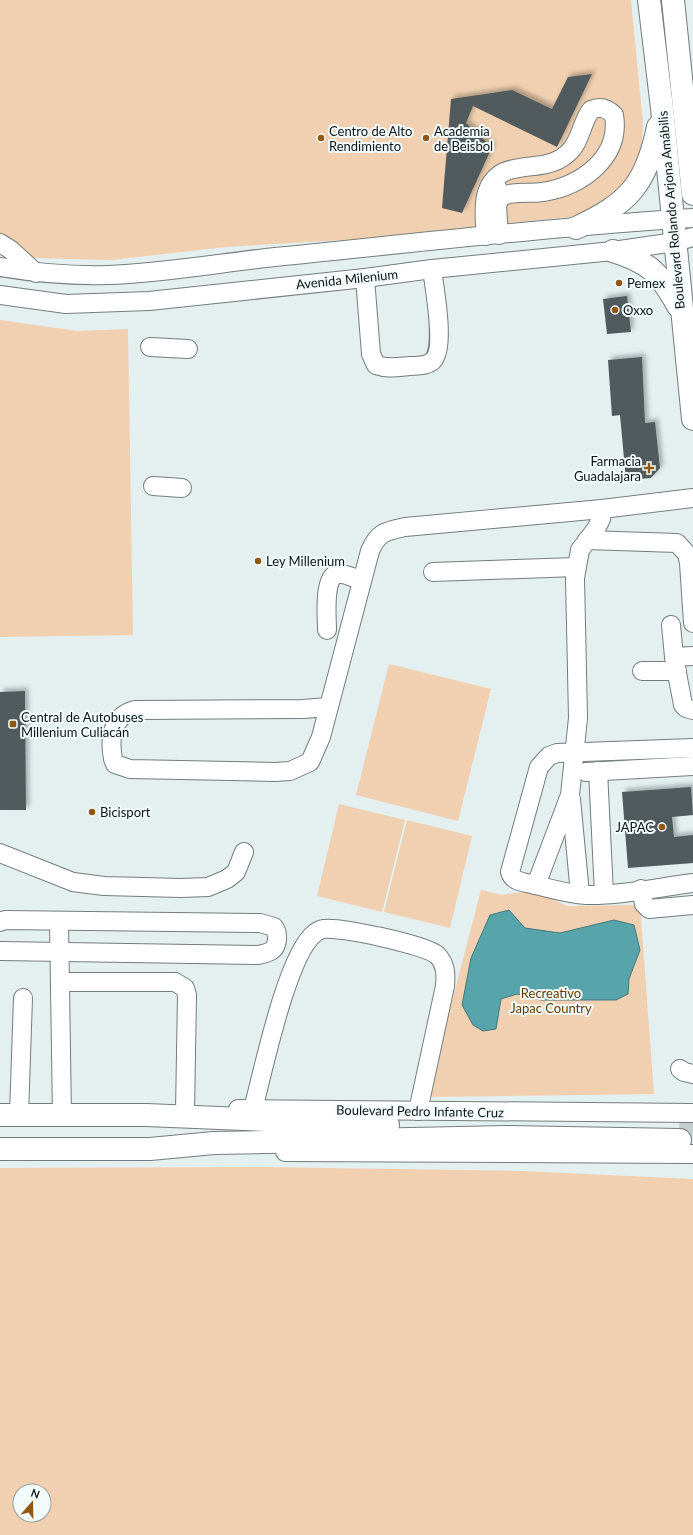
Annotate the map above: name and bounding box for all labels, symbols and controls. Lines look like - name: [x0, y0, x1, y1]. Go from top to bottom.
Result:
- street label: Boulevard Rolando Arjona Amábilis: [654, 110, 688, 310]
- place label: Centro de Alto Rendimiento: [329, 123, 412, 154]
- place label: Academia de Beisbol: [434, 123, 493, 154]
- marker: Centro de Alto Rendimiento: [316, 133, 326, 143]
- marker: Academia de Beisbol: [421, 133, 431, 143]
- street label: Avenida Milenium: [295, 266, 399, 292]
- place label: Pemex: [627, 275, 666, 291]
- marker: Pemex: [614, 278, 624, 288]
- place label: Oxxo: [623, 302, 653, 318]
- marker: Oxxo: [610, 305, 620, 315]
- place label: Farmacia Guadalajara: [574, 453, 641, 484]
- marker: Farmacia Guadalajara: [644, 463, 654, 473]
- place label: Ley Millenium: [266, 553, 345, 569]
- marker: Ley Millenium: [253, 556, 263, 566]
- place label: Central de Autobuses Millenium Culiacán: [21, 709, 144, 740]
- marker: Central de Autobuses Millenium Culiacán: [8, 719, 18, 729]
- place label: Bicisport: [100, 804, 151, 820]
- marker: Bicisport: [87, 807, 97, 817]
- place label: JAPAC: [615, 819, 654, 835]
- marker: JAPAC: [657, 822, 667, 832]
- park label: Recreativo Japac Country: [510, 985, 592, 1016]
- street label: Boulevard Pedro Infante Cruz: [336, 1102, 504, 1120]
- north arrow: [12, 1483, 52, 1523]
- text: N: [29, 1486, 42, 1501]

